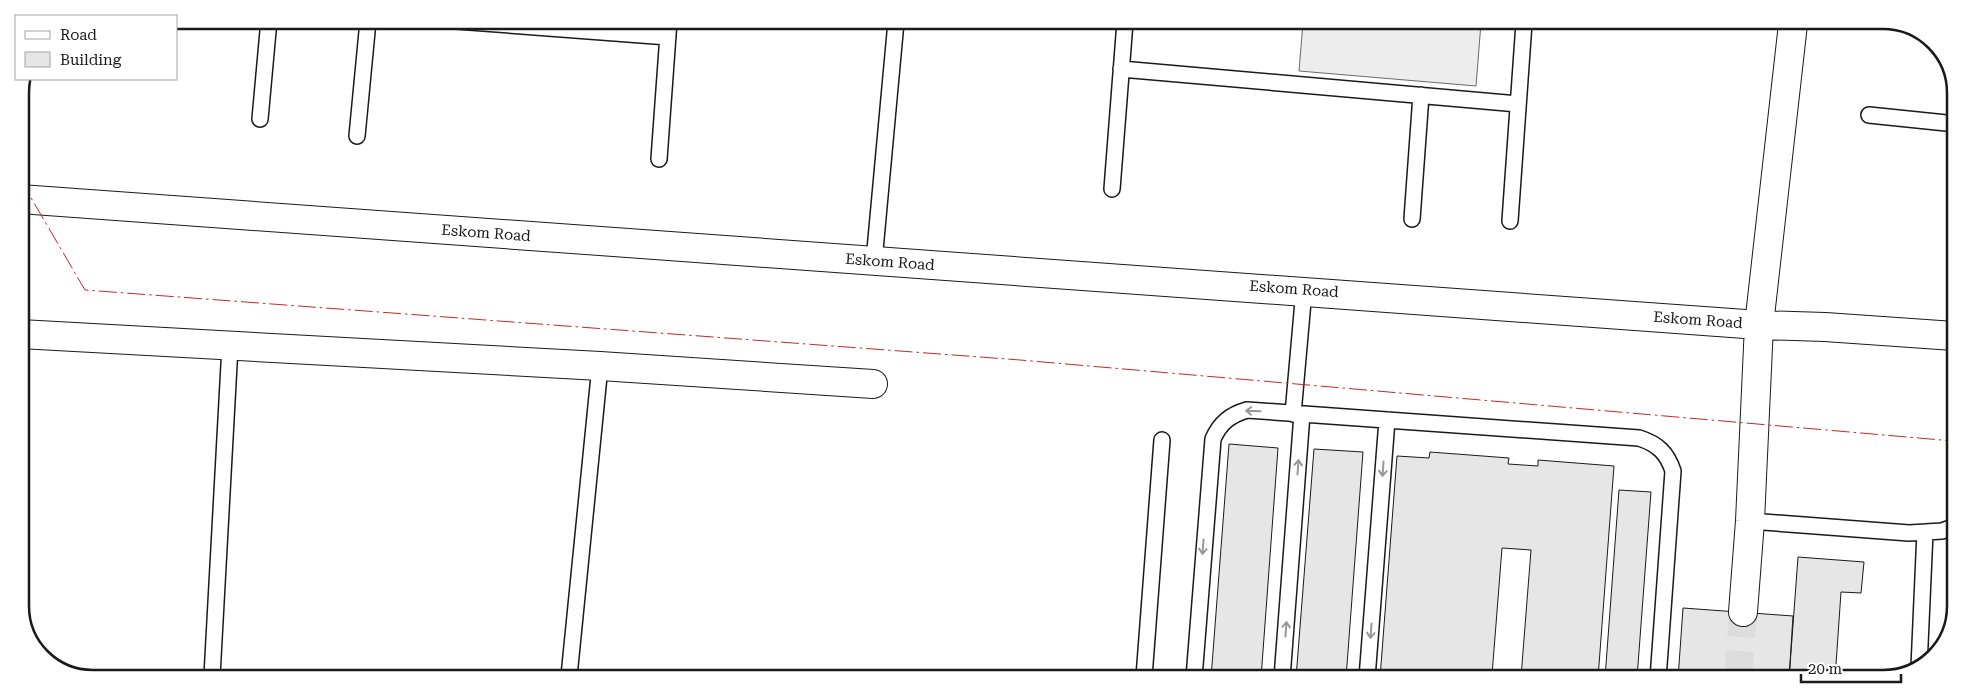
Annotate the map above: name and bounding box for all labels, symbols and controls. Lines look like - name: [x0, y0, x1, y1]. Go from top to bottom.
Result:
- legend: [15, 15, 178, 80]
- text: Road: [60, 26, 97, 44]
- text: Building: [60, 51, 122, 69]
- street label: Eskom Road: [441, 221, 532, 245]
- street label: Eskom Road: [845, 250, 936, 274]
- street label: Eskom Road: [1249, 277, 1340, 301]
- street label: Eskom Road: [1653, 308, 1744, 332]
- one-way arrow: [1246, 406, 1262, 416]
- one-way arrow: [1293, 459, 1303, 475]
- one-way arrow: [1378, 461, 1388, 477]
- one-way arrow: [1199, 539, 1208, 555]
- one-way arrow: [1281, 621, 1290, 637]
- one-way arrow: [1366, 623, 1375, 639]
- scale bar: [1801, 652, 1901, 684]
- text: 20 m: [1808, 660, 1843, 678]

